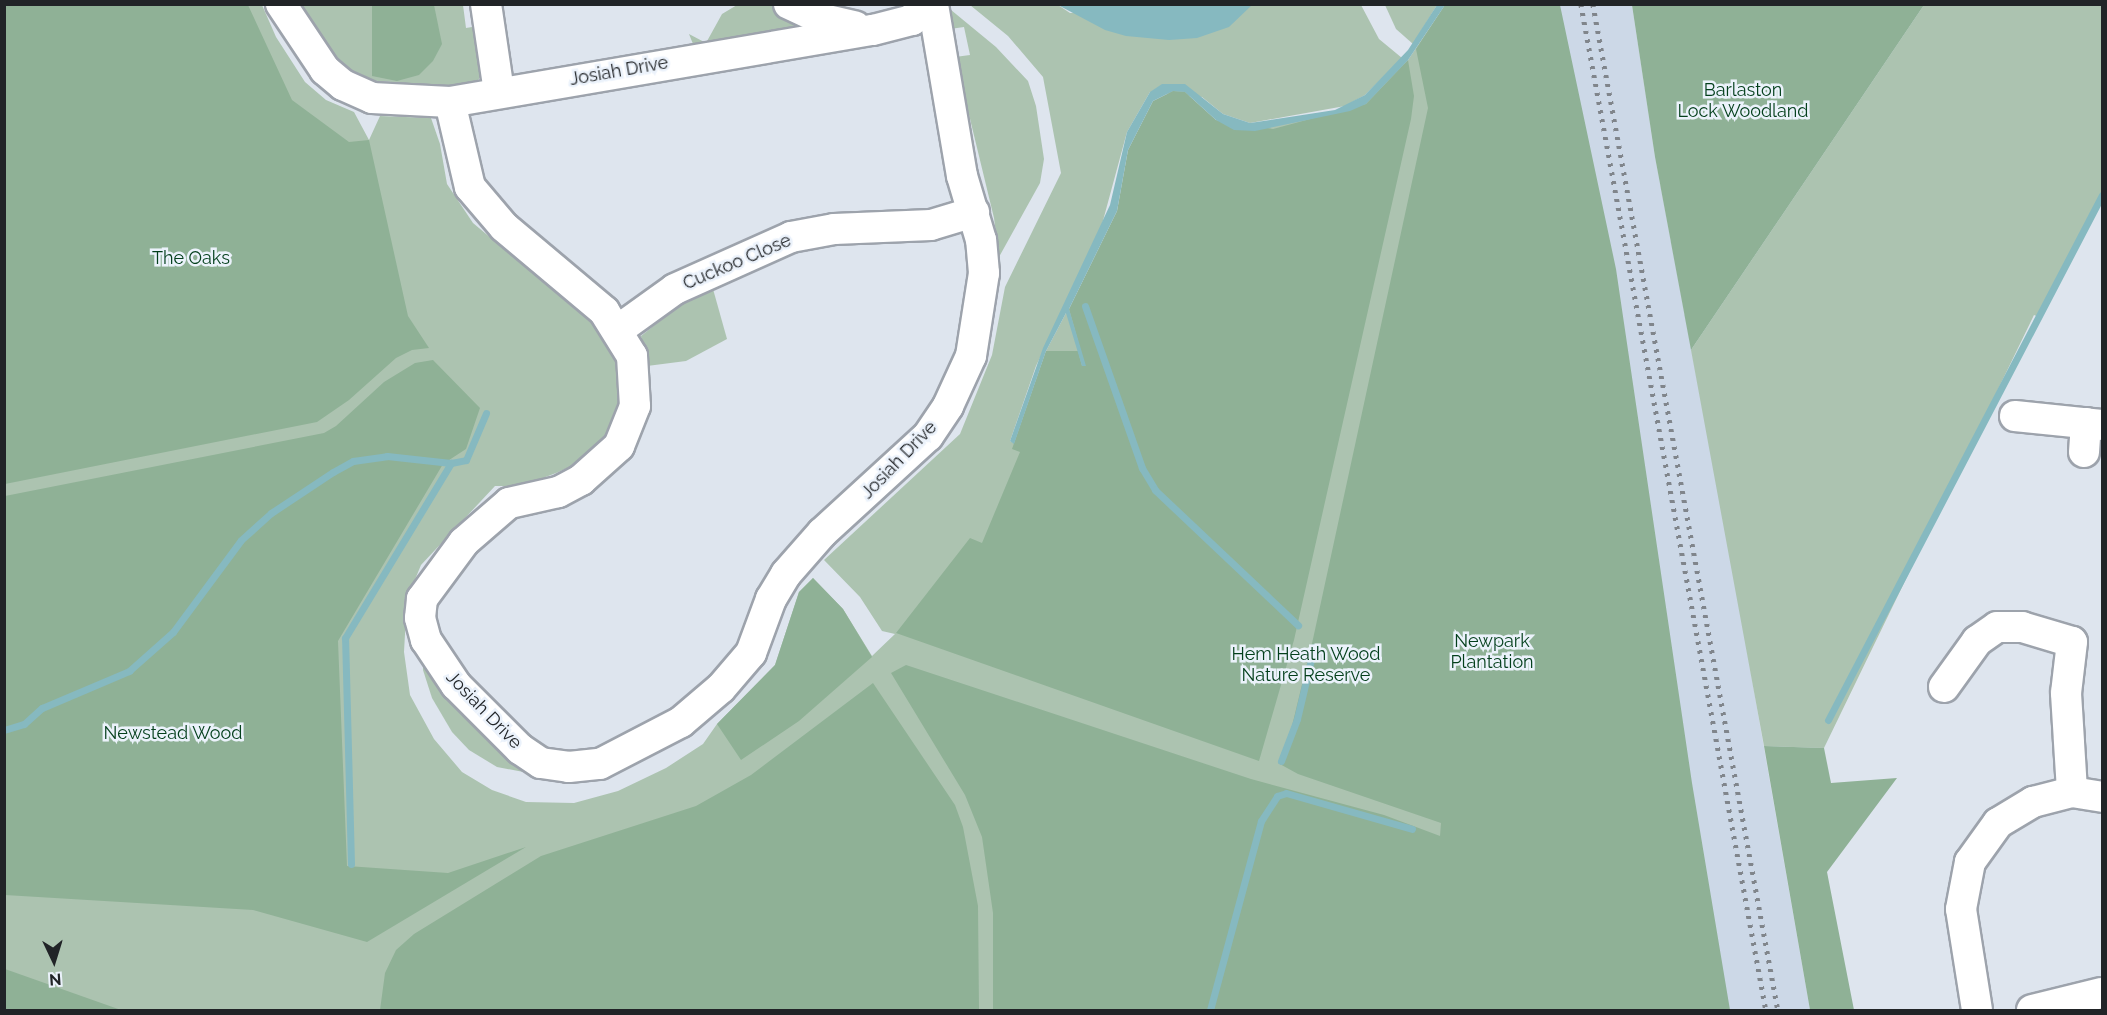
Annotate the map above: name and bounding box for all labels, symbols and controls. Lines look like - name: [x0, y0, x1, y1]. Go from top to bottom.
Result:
- street label: Josiah Drive: [568, 52, 670, 90]
- park label: Barlaston Lock Woodland: [1677, 80, 1809, 122]
- street label: Cuckoo Close: [680, 230, 794, 294]
- park label: The Oaks: [152, 247, 230, 269]
- street label: Josiah Drive: [857, 417, 941, 503]
- park label: Newpark Plantation: [1450, 631, 1534, 674]
- park label: Hem Heath Wood Nature Reserve: [1231, 644, 1381, 686]
- street label: Josiah Drive: [442, 667, 526, 753]
- park label: Newstead Wood: [103, 722, 243, 744]
- north arrow: [24, 931, 84, 991]
- text: N: [49, 970, 62, 989]

